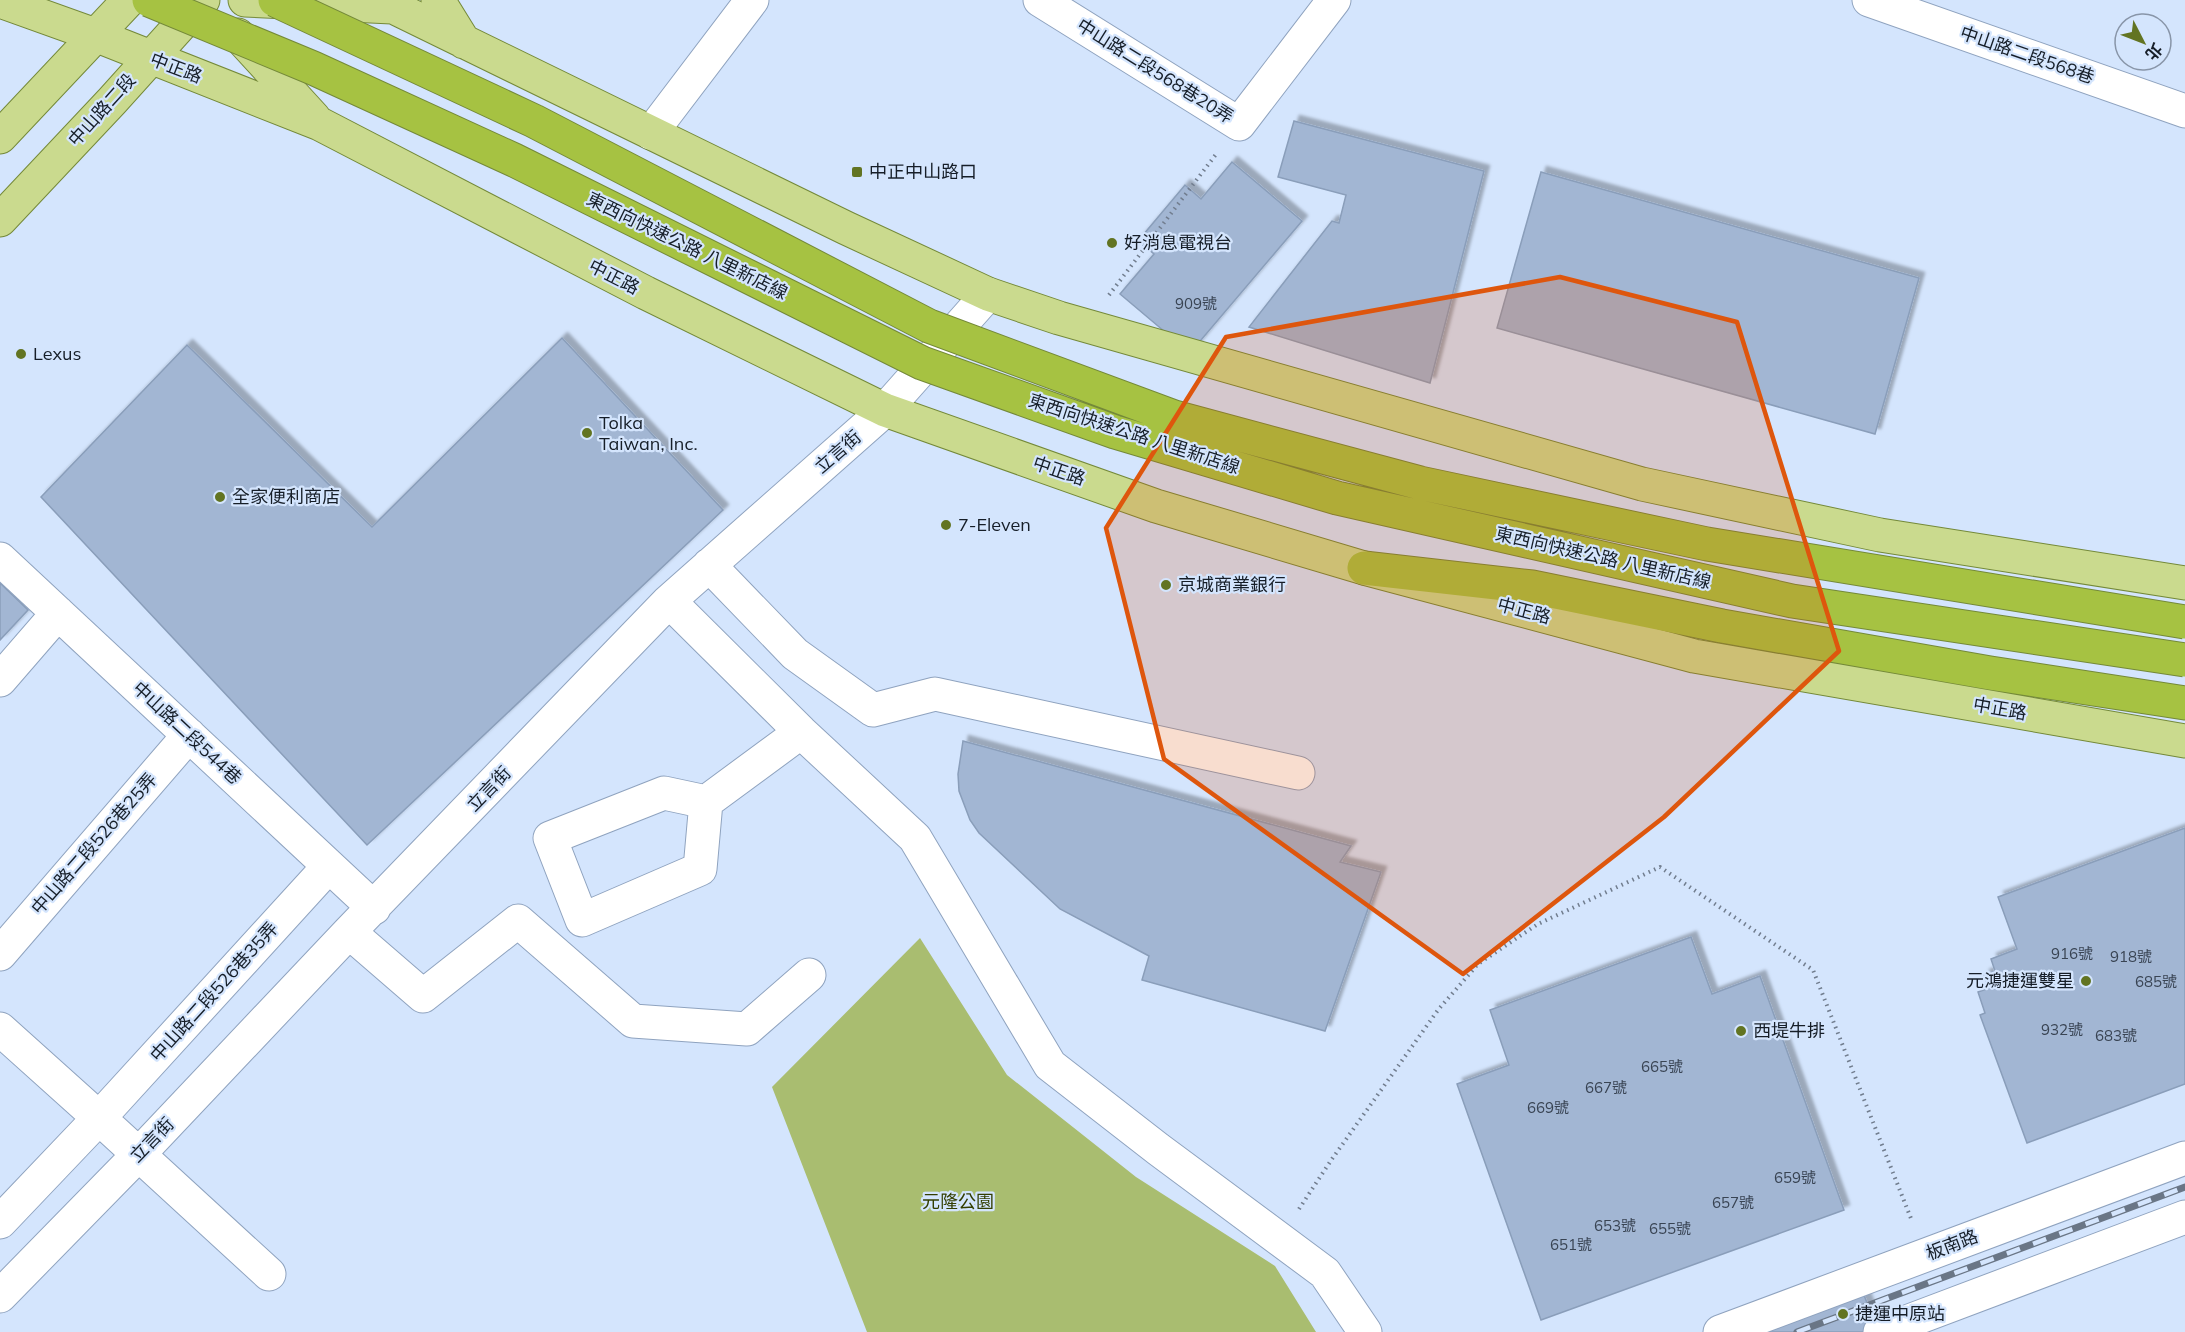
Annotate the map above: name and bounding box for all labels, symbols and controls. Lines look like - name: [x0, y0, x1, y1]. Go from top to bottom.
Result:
- north arrow: [2113, 12, 2173, 72]
- street label: 中山路二段568巷20弄: [1073, 13, 1238, 128]
- street label: 中山路二段568巷: [1957, 21, 2097, 88]
- text: 北: [2141, 39, 2167, 65]
- street label: 中正路: [147, 47, 206, 88]
- street label: 中山路二段: [63, 69, 140, 151]
- place label: 中正中山路口: [869, 160, 977, 183]
- marker: 中正中山路口: [850, 165, 864, 179]
- street label: 東西向快速公路 八里新店線: [583, 187, 791, 304]
- place label: 好消息電視台: [1124, 231, 1232, 254]
- marker: 好消息電視台: [1105, 236, 1119, 250]
- street label: 中正路: [585, 254, 644, 299]
- house number: 909號: [1175, 294, 1217, 313]
- place label: Lexus: [33, 342, 81, 365]
- marker: Lexus: [14, 347, 28, 361]
- street label: 東西向快速公路 八里新店線: [1026, 388, 1243, 479]
- place label: Tolka Taiwan, Inc.: [599, 411, 698, 455]
- street label: 立言街: [810, 425, 866, 478]
- marker: Tolka Taiwan, Inc.: [580, 426, 594, 440]
- street label: 中正路: [1030, 451, 1088, 490]
- place label: 全家便利商店: [232, 485, 340, 508]
- marker: 全家便利商店: [213, 490, 227, 504]
- place label: 7-Eleven: [958, 513, 1031, 536]
- marker: 7-Eleven: [939, 518, 953, 532]
- street label: 東西向快速公路 八里新店線: [1493, 521, 1713, 594]
- place label: 京城商業銀行: [1178, 573, 1286, 596]
- marker: 京城商業銀行: [1159, 578, 1173, 592]
- street label: 中正路: [1495, 592, 1553, 629]
- street label: 中山路二段544巷: [128, 676, 247, 789]
- street label: 中正路: [1972, 692, 2029, 725]
- street label: 立言街: [462, 761, 516, 816]
- street label: 中山路二段526巷25弄: [26, 768, 161, 919]
- street label: 中山路二段526巷35弄: [145, 917, 282, 1066]
- house number: 916號: [2051, 944, 2093, 963]
- house number: 918號: [2110, 947, 2152, 966]
- place label: 元鴻捷運雙星: [1966, 969, 2074, 992]
- house number: 685號: [2135, 972, 2177, 991]
- marker: 元鴻捷運雙星: [2079, 974, 2093, 988]
- place label: 西堤牛排: [1753, 1019, 1825, 1042]
- house number: 932號: [2041, 1020, 2083, 1039]
- marker: 西堤牛排: [1734, 1024, 1748, 1038]
- house number: 683號: [2095, 1026, 2137, 1045]
- house number: 665號: [1641, 1057, 1683, 1076]
- house number: 667號: [1585, 1078, 1627, 1097]
- house number: 669號: [1527, 1098, 1569, 1117]
- street label: 立言街: [125, 1112, 179, 1167]
- house number: 659號: [1774, 1168, 1816, 1187]
- park label: 元隆公園: [922, 1190, 994, 1213]
- house number: 657號: [1712, 1193, 1754, 1212]
- house number: 653號: [1594, 1216, 1636, 1235]
- house number: 655號: [1649, 1219, 1691, 1238]
- street label: 板南路: [1922, 1224, 1981, 1265]
- house number: 651號: [1550, 1235, 1592, 1254]
- place label: 捷運中原站: [1855, 1302, 1945, 1325]
- marker: 捷運中原站: [1836, 1307, 1850, 1321]

